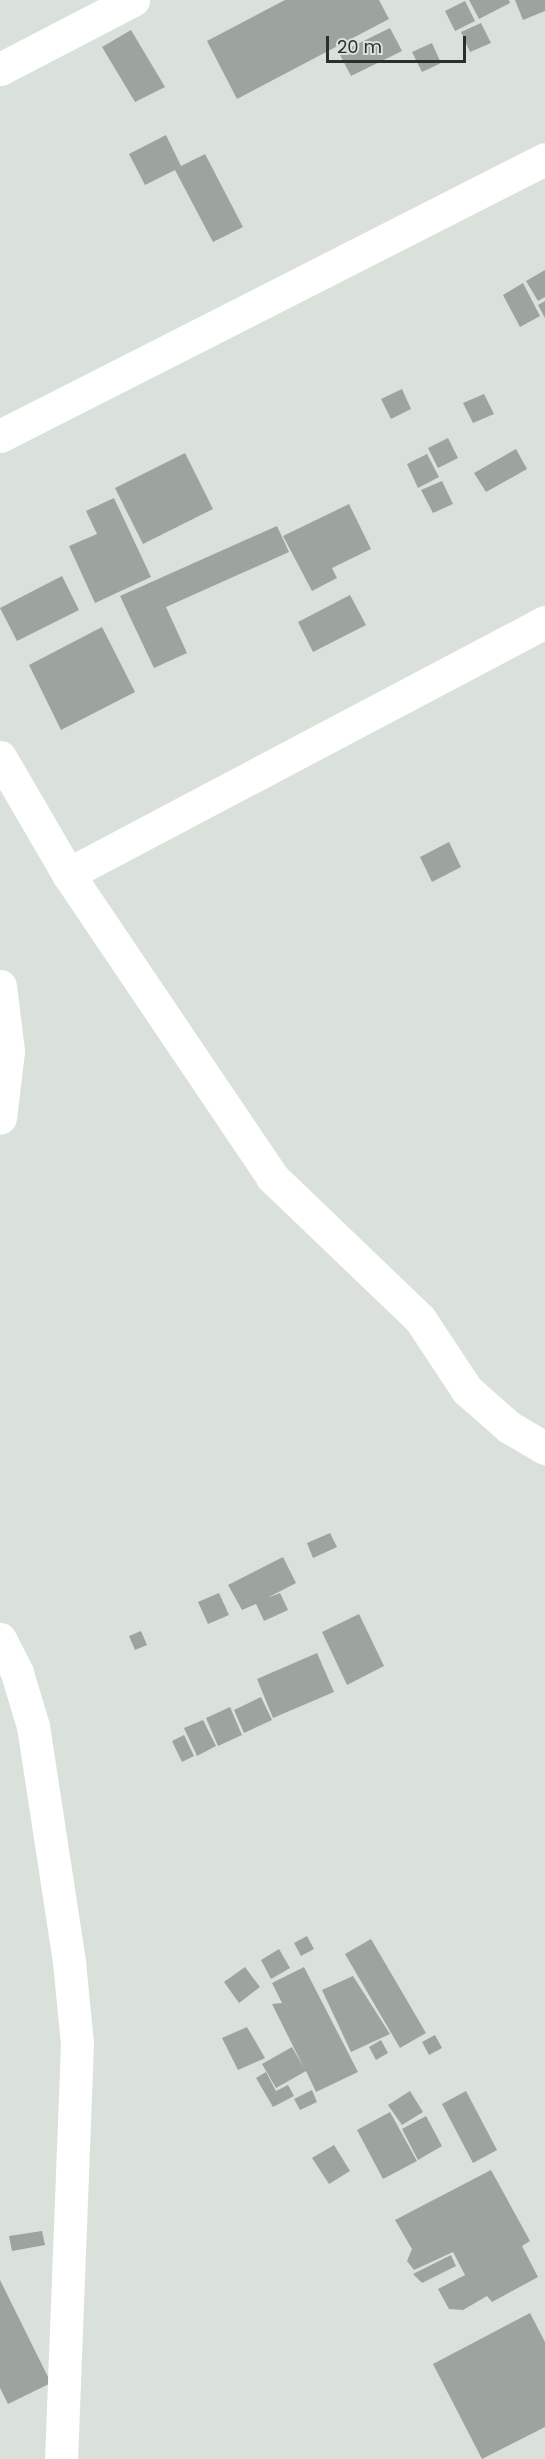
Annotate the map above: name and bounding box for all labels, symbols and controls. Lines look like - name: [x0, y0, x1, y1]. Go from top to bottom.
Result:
- scale bar: [329, 24, 468, 62]
- text: 20 m: [337, 34, 382, 59]

